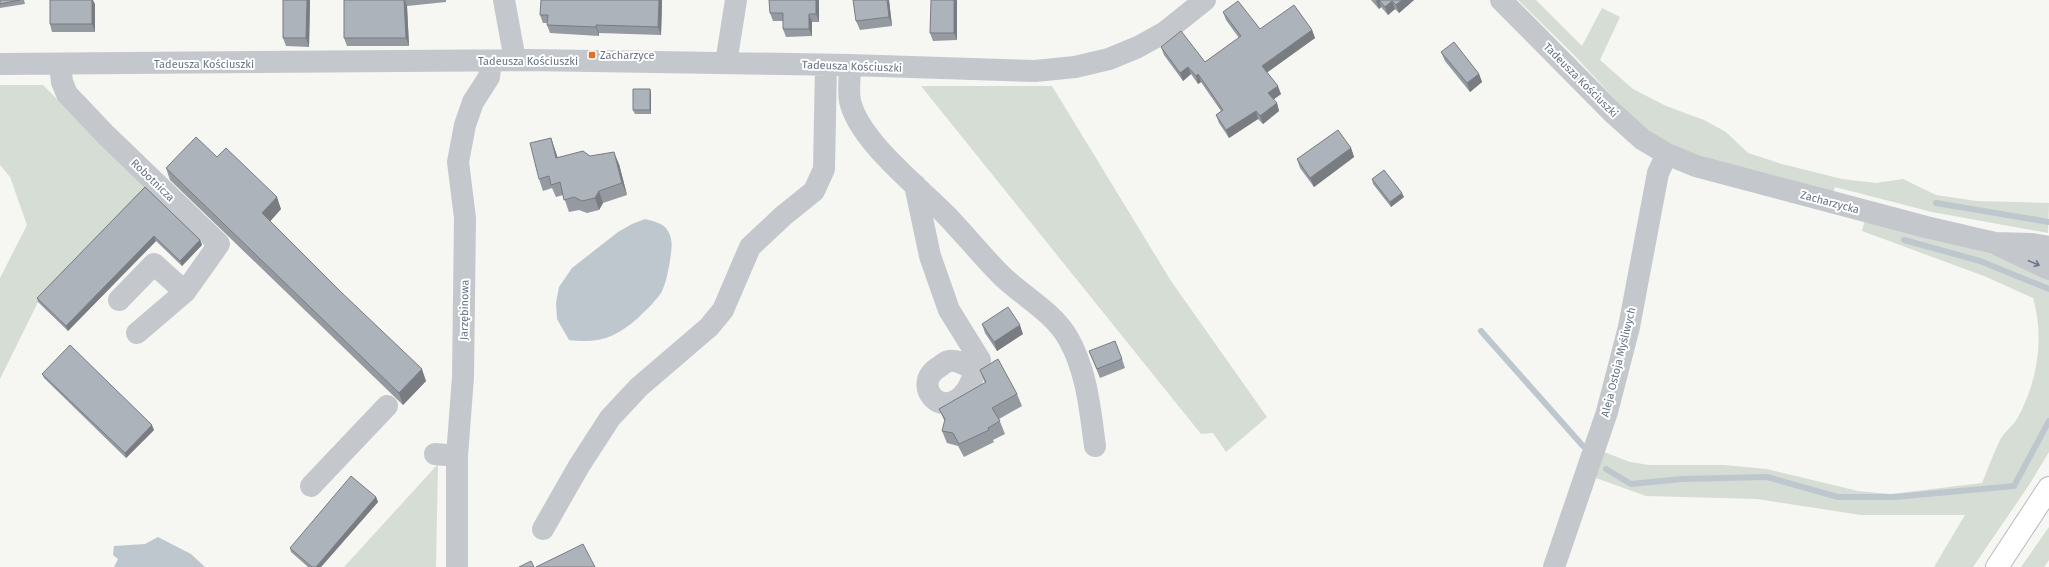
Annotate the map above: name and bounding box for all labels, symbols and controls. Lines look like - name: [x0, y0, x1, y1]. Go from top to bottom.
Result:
- street label: Tadeusza Kościuszki: [1541, 40, 1621, 120]
- place label: Zacharzyce: [600, 49, 655, 62]
- marker: Zacharzyce: [587, 50, 597, 60]
- street label: Tadeusza Kościuszki: [478, 55, 578, 68]
- street label: Tadeusza Kościuszki: [154, 58, 254, 71]
- street label: Tadeusza Kościuszki: [802, 58, 902, 75]
- street label: Robotnicza: [128, 156, 177, 204]
- street label: Zacharzycka: [1799, 188, 1861, 217]
- one-way arrow: [2028, 260, 2040, 267]
- street label: Jarzębinowa: [457, 280, 472, 340]
- street label: Aleja Ostoja Myśliwych: [1599, 306, 1638, 418]

